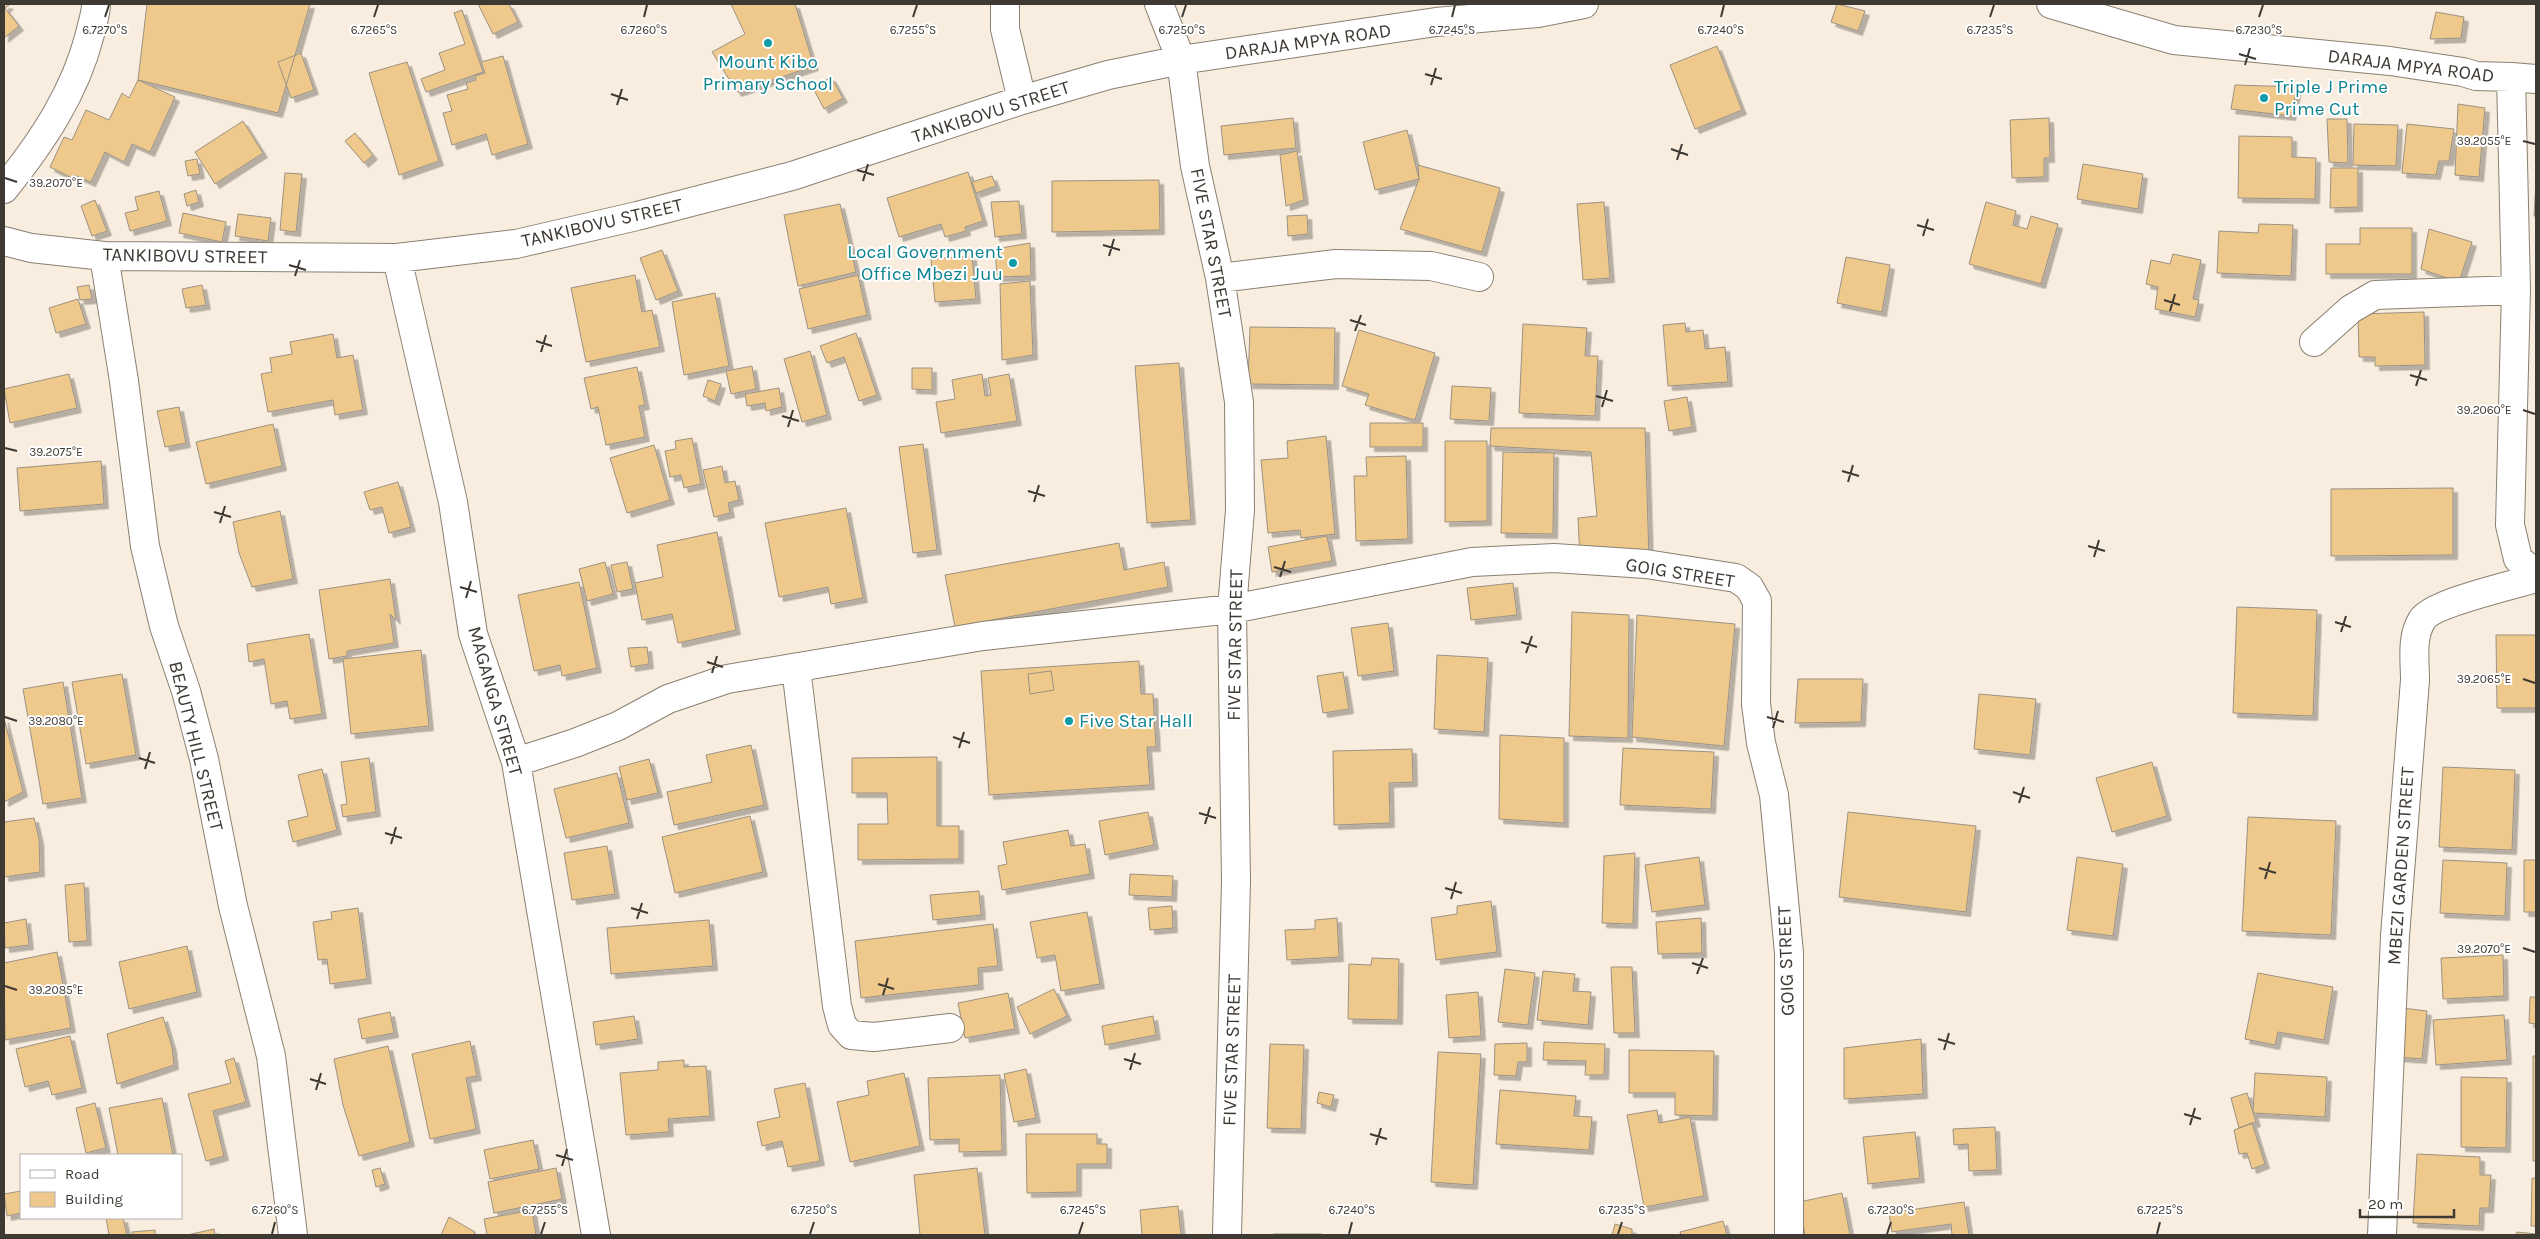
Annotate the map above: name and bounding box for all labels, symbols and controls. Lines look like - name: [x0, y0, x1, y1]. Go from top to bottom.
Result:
- street label: DARAJA MPYA ROAD: [1223, 19, 1393, 65]
- text: 6.7270°S: [82, 23, 128, 37]
- text: 6.7265°S: [351, 23, 397, 37]
- text: 6.7260°S: [621, 23, 667, 37]
- text: 6.7255°S: [890, 23, 936, 37]
- text: 6.7250°S: [1159, 23, 1205, 37]
- text: 6.7245°S: [1429, 23, 1475, 37]
- text: 6.7240°S: [1698, 23, 1744, 37]
- text: 6.7235°S: [1967, 23, 2013, 37]
- text: 6.7230°S: [2235, 23, 2283, 37]
- marker: Mount Kibo Primary School: [762, 37, 774, 49]
- street label: DARAJA MPYA ROAD: [2326, 45, 2496, 87]
- place label: Mount Kibo Primary School: [703, 51, 833, 95]
- street label: TANKIBOVU STREET: [909, 76, 1073, 148]
- place label: Triple J Prime Prime Cut: [2274, 76, 2388, 120]
- marker: Triple J Prime Prime Cut: [2258, 92, 2270, 104]
- text: 39.2055°E: [2457, 134, 2511, 148]
- street label: FIVE STAR STREET: [1186, 166, 1236, 320]
- text: 39.2070°E: [29, 176, 83, 190]
- street label: TANKIBOVU STREET: [519, 194, 685, 252]
- place label: Local Government Office Mbezi Juu: [847, 241, 1003, 285]
- street label: TANKIBOVU STREET: [103, 244, 268, 268]
- marker: Local Government Office Mbezi Juu: [1007, 257, 1019, 269]
- text: 39.2060°E: [2456, 403, 2512, 417]
- text: 39.2075°E: [29, 445, 83, 459]
- street label: GOIG STREET: [1624, 554, 1737, 593]
- street label: FIVE STAR STREET: [1223, 568, 1247, 721]
- street label: MAGANGA STREET: [463, 624, 527, 779]
- street label: BEAUTY HILL STREET: [164, 659, 228, 834]
- text: 39.2065°E: [2457, 672, 2511, 686]
- place label: Five Star Hall: [1079, 710, 1193, 732]
- text: 39.2080°E: [28, 714, 84, 728]
- marker: Five Star Hall: [1063, 715, 1075, 727]
- street label: MBEZI GARDEN STREET: [2383, 766, 2419, 966]
- street label: GOIG STREET: [1773, 905, 1799, 1016]
- text: 39.2070°E: [2457, 942, 2511, 956]
- street label: FIVE STAR STREET: [1218, 973, 1246, 1126]
- text: 39.2085°E: [28, 983, 84, 997]
- legend: [20, 1154, 182, 1219]
- text: Road: [65, 1165, 100, 1183]
- scale bar: [2360, 1186, 2454, 1218]
- text: Building: [65, 1190, 123, 1208]
- text: 20 m: [2368, 1195, 2403, 1213]
- text: 6.7260°S: [252, 1203, 298, 1217]
- text: 6.7255°S: [522, 1203, 568, 1217]
- text: 6.7250°S: [791, 1203, 837, 1217]
- text: 6.7245°S: [1060, 1203, 1106, 1217]
- text: 6.7240°S: [1329, 1203, 1375, 1217]
- text: 6.7235°S: [1599, 1203, 1645, 1217]
- text: 6.7230°S: [1867, 1203, 1915, 1217]
- text: 6.7225°S: [2137, 1203, 2183, 1217]

